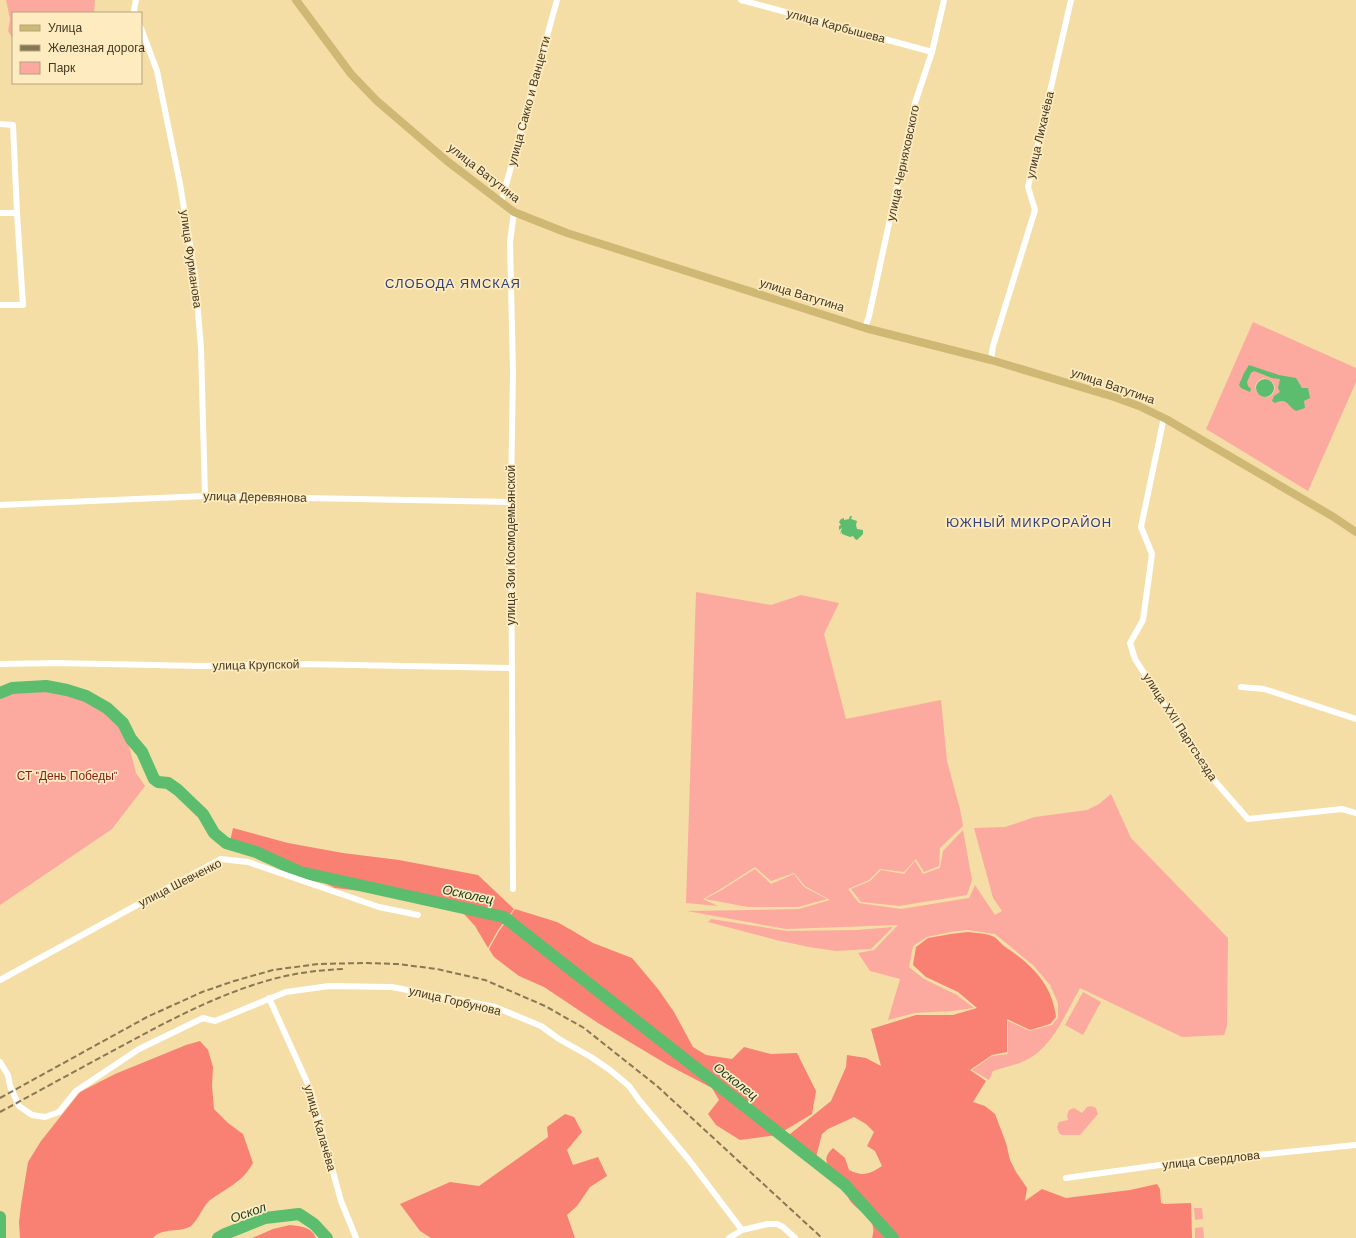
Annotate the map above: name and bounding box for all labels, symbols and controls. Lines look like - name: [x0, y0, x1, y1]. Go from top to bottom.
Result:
- street label: улица Карбышева: [785, 5, 887, 47]
- legend: [12, 12, 142, 84]
- text: Улица: [48, 20, 82, 36]
- street label: улица Сакко и Ванцетти: [504, 34, 554, 168]
- text: Железная дорога: [48, 40, 145, 56]
- text: Парк: [48, 60, 76, 76]
- street label: улица Лихачёва: [1022, 90, 1058, 180]
- street label: улица Черняховского: [883, 103, 923, 223]
- street label: улица Ватутина: [445, 140, 524, 207]
- street label: улица Фурманова: [176, 209, 206, 309]
- district label: СЛОБОДА ЯМСКАЯ: [385, 275, 521, 292]
- street label: улица Ватутина: [758, 275, 847, 316]
- street label: улица Ватутина: [1069, 364, 1157, 408]
- street label: улица Зои Космодемьянской: [503, 465, 519, 625]
- street label: улица Деревянова: [203, 488, 307, 506]
- district label: ЮЖНЫЙ МИКРОРАЙОН: [946, 514, 1112, 531]
- street label: улица Крупской: [212, 656, 300, 674]
- street label: улица XXII Партсъезда: [1139, 670, 1221, 784]
- park label: СТ "День Победы": [17, 768, 118, 784]
- street label: улица Шевченко: [136, 855, 225, 911]
- water label: Осколец: [441, 881, 495, 908]
- street label: улица Горбунова: [407, 983, 503, 1019]
- water label: Осколец: [710, 1059, 761, 1104]
- street label: улица Калачёва: [300, 1083, 340, 1173]
- street label: улица Свердлова: [1161, 1147, 1261, 1173]
- water label: Оскол: [228, 1198, 269, 1227]

